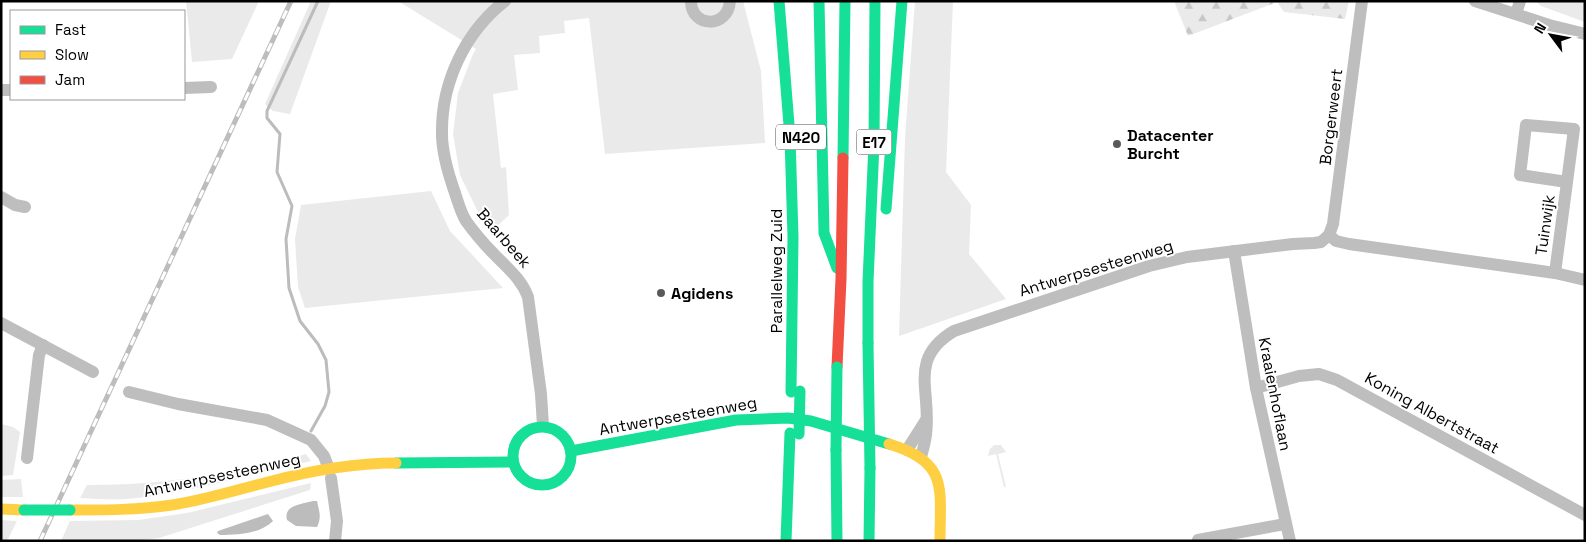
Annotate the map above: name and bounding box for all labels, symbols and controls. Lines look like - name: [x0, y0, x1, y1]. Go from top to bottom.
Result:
- legend: [10, 10, 185, 100]
- north arrow: [1526, 10, 1576, 60]
- text: N: [1530, 19, 1550, 37]
- text: Fast: [55, 20, 86, 39]
- text: Slow: [55, 45, 89, 64]
- street label: Borgerweert: [1315, 68, 1347, 166]
- text: Jam: [55, 70, 85, 89]
- road number: N420: [776, 124, 826, 150]
- place label: Datacenter Burcht: [1127, 125, 1214, 164]
- road number: E17: [856, 130, 892, 154]
- marker: Datacenter Burcht: [1111, 138, 1123, 150]
- street label: Tuinwijk: [1530, 193, 1560, 257]
- street label: Baarbeek: [472, 204, 536, 273]
- street label: Parallelweg Zuid: [766, 209, 787, 333]
- street label: Antwerpsesteenweg: [1017, 235, 1175, 301]
- place label: Agidens: [671, 283, 733, 304]
- marker: Agidens: [655, 287, 667, 299]
- street label: Kraaienhoflaan: [1254, 335, 1296, 453]
- street label: Koning Albertstraat: [1361, 367, 1503, 459]
- street label: Antwerpsesteenweg: [597, 392, 759, 440]
- street label: Antwerpsesteenweg: [142, 448, 302, 502]

